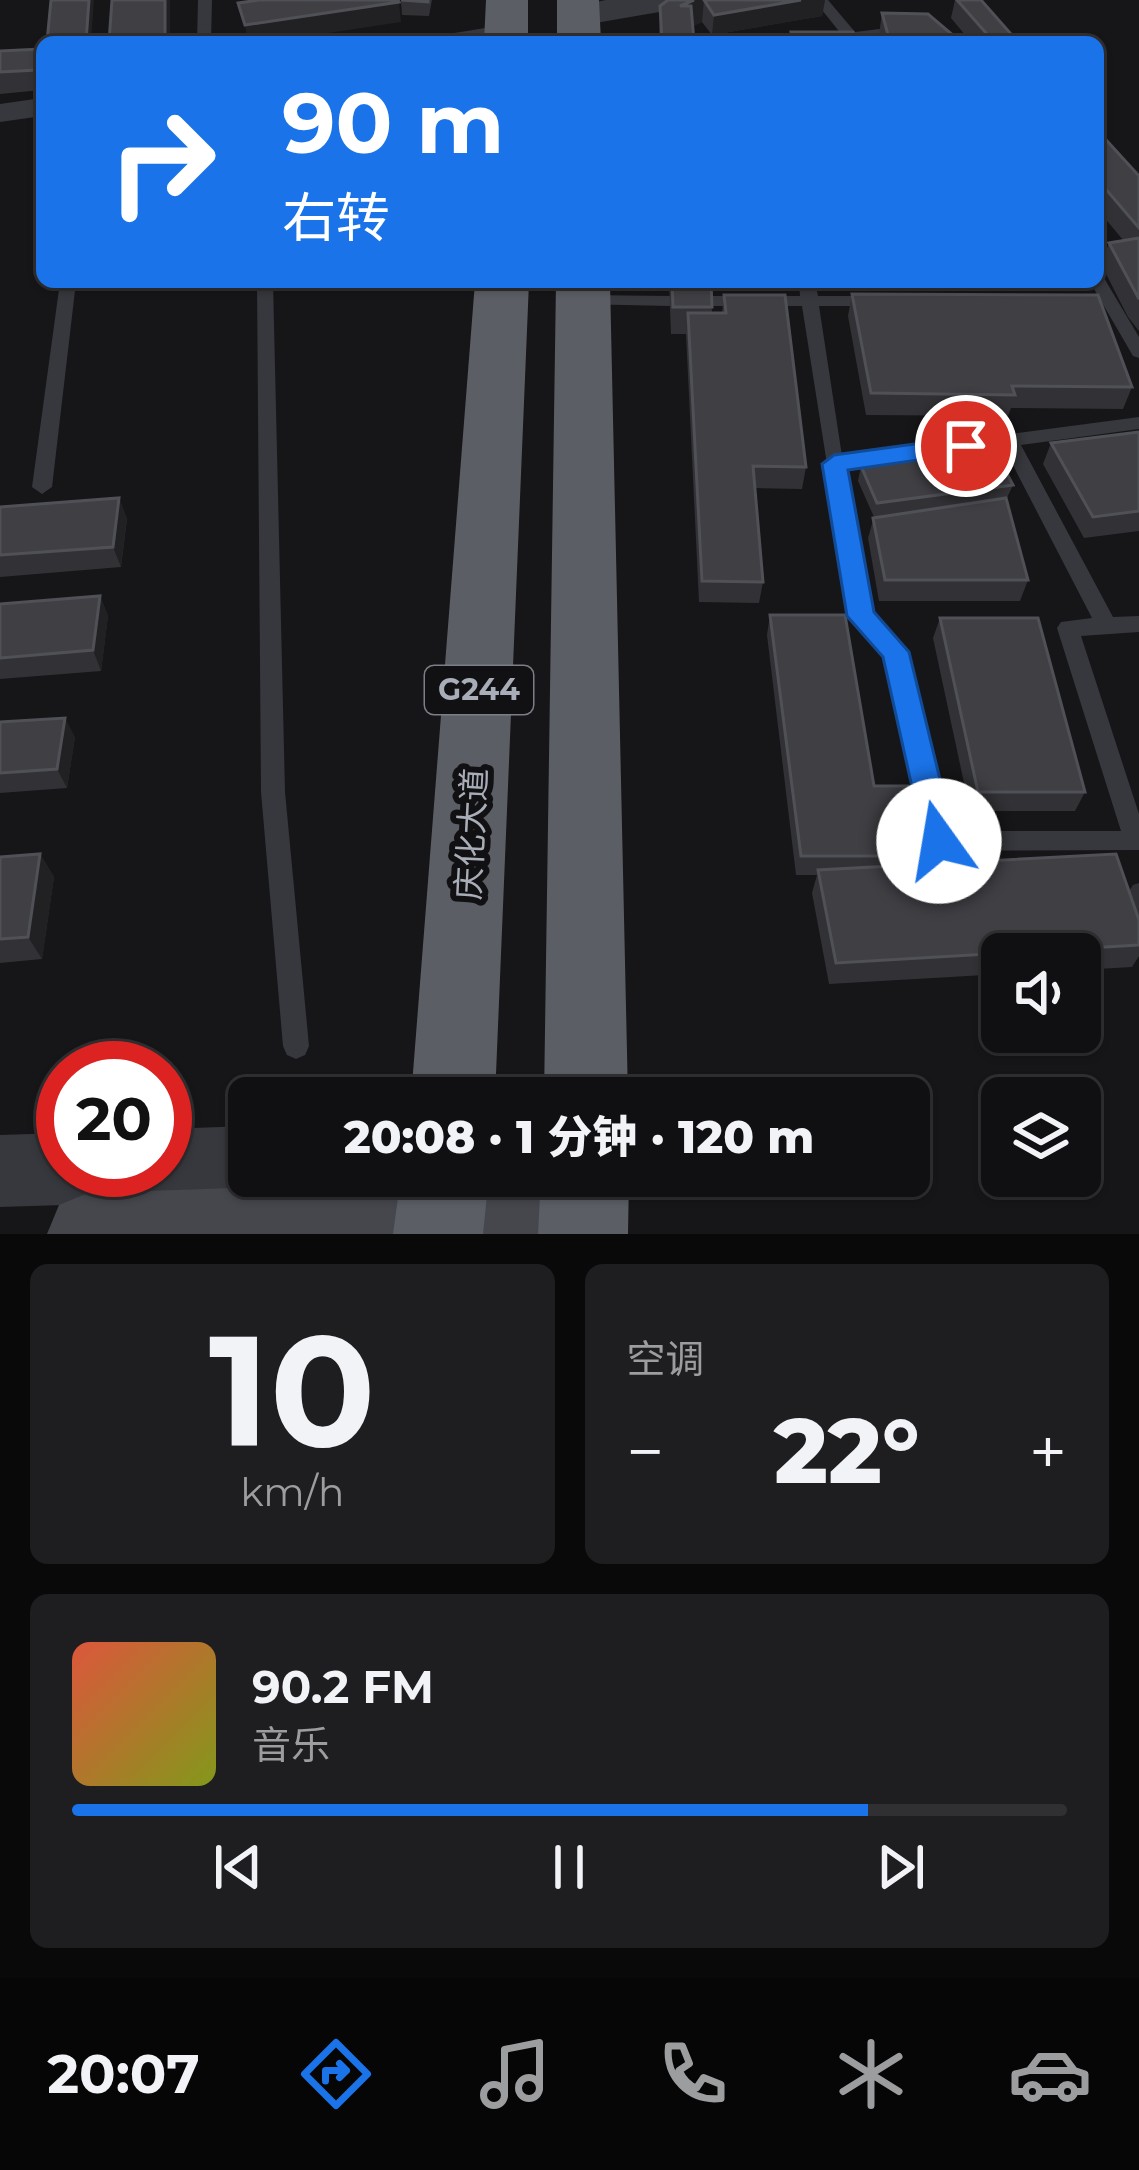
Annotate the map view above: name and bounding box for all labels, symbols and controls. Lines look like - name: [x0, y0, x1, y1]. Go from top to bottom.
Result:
- text: 90 m: [282, 72, 504, 174]
- icon: right: [84, 84, 240, 240]
- text: 右转: [282, 185, 390, 251]
- pin: [915, 395, 1017, 497]
- icon: arrive: [933, 413, 999, 479]
- road number: G244: [425, 666, 533, 714]
- street label: 庆化大道: [448, 767, 494, 901]
- position arrow: [876, 778, 1002, 904]
- map controls: [981, 933, 1101, 1197]
- button: sound: [981, 933, 1101, 1053]
- speed limit sign: 20: [36, 1041, 192, 1197]
- button: layers: [981, 1077, 1101, 1197]
- text: 20:08 · 1 分钟 · 120 m: [344, 1109, 814, 1164]
- text: 10: [209, 1295, 376, 1485]
- text: 空调: [627, 1335, 705, 1383]
- text: 22°: [774, 1396, 919, 1506]
- text: −: [627, 1411, 664, 1492]
- text: +: [1029, 1411, 1067, 1492]
- text: km/h: [240, 1468, 344, 1516]
- text: 90.2 FM: [252, 1659, 434, 1714]
- text: 音乐: [252, 1721, 330, 1769]
- icon: previous: [205, 1834, 271, 1900]
- icon: pause: [536, 1834, 602, 1900]
- icon: next: [868, 1834, 934, 1900]
- icon: directions: [294, 2032, 378, 2116]
- icon: music: [473, 2032, 557, 2116]
- icon: phone: [651, 2032, 735, 2116]
- icon: climate: [829, 2032, 913, 2116]
- icon: car: [1008, 2032, 1092, 2116]
- text: 20:07: [47, 2041, 200, 2107]

